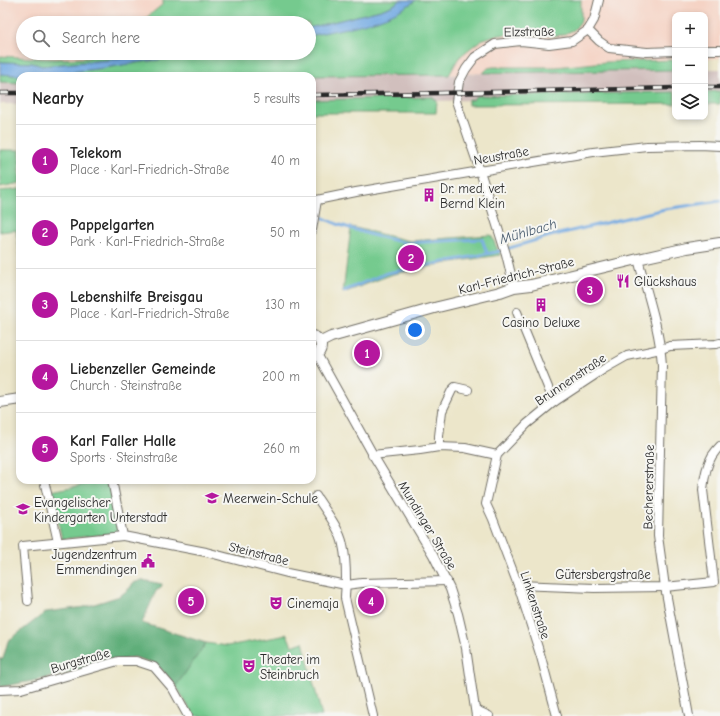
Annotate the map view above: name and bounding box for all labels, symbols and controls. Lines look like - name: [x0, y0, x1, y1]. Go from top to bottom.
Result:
- map controls: [672, 12, 708, 120]
- button: +: [672, 12, 708, 48]
- search box: [16, 16, 316, 60]
- street label: Elzstraße: [504, 24, 555, 39]
- icon: search: [30, 27, 52, 49]
- text: Search here: [62, 29, 140, 47]
- button: −: [672, 48, 708, 84]
- button: layers: [672, 84, 708, 120]
- text: Nearby: [32, 89, 83, 108]
- text: 5 results: [253, 91, 300, 106]
- street label: Neustraße: [472, 143, 530, 168]
- text: Telekom: [70, 144, 122, 162]
- text: 1: [42, 153, 48, 168]
- text: 40 m: [271, 153, 300, 168]
- text: Place · Karl-Friedrich-Straße: [70, 162, 229, 177]
- place label: Dr. med. vet. Bernd Klein: [440, 181, 506, 211]
- building icon: Dr. med. vet. Bernd Klein: [421, 187, 437, 203]
- water label: Mühlbach: [497, 215, 559, 248]
- text: Pappelgarten: [70, 216, 154, 234]
- text: 2: [42, 225, 48, 240]
- text: 50 m: [270, 225, 300, 240]
- text: Park · Karl-Friedrich-Straße: [70, 234, 225, 249]
- pin: 2: [398, 243, 424, 273]
- street label: Karl-Friedrich-Straße: [457, 254, 576, 297]
- restaurant icon: Glückshaus: [615, 273, 631, 289]
- place label: Glückshaus: [634, 274, 697, 289]
- pin: 3: [577, 275, 603, 305]
- text: Lebenshilfe Breisgau: [70, 288, 203, 306]
- text: 3: [42, 297, 48, 312]
- text: 130 m: [265, 297, 300, 312]
- building icon: Casino Deluxe: [533, 297, 549, 313]
- text: Place · Karl-Friedrich-Straße: [70, 306, 229, 321]
- place label: Casino Deluxe: [502, 315, 580, 330]
- your location: [405, 320, 425, 340]
- pin: 1: [354, 338, 380, 368]
- street label: Brunnenstraße: [532, 350, 609, 409]
- text: Liebenzeller Gemeinde: [70, 360, 216, 378]
- text: 4: [42, 369, 48, 384]
- text: 200 m: [262, 369, 300, 384]
- text: Church · Steinstraße: [70, 378, 182, 393]
- text: Karl Faller Halle: [70, 432, 176, 450]
- text: 5: [42, 441, 48, 456]
- text: 260 m: [263, 441, 300, 456]
- street label: Bechererstraße: [640, 444, 657, 530]
- text: Sports · Steinstraße: [70, 450, 177, 465]
- street label: Mundinger Straße: [395, 478, 460, 573]
- school or university icon: Meerwein-Schule: [204, 490, 220, 506]
- place label: Meerwein-Schule: [223, 491, 318, 506]
- place label: Evangelischer Kindergarten Unterstadt: [34, 495, 168, 525]
- school or university icon: Evangelischer Kindergarten Unterstadt: [15, 501, 31, 517]
- street label: Steinstraße: [227, 539, 291, 568]
- place label: Jugendzentrum Emmendingen: [52, 547, 137, 577]
- public building icon: Jugendzentrum Emmendingen: [140, 553, 156, 569]
- street label: Gütersbergstraße: [555, 567, 651, 582]
- street label: Linkenstraße: [518, 569, 554, 641]
- pin: 5: [178, 586, 204, 616]
- pin: 4: [358, 586, 384, 616]
- theatre icon: Cinemaja: [268, 595, 284, 611]
- place label: Cinemaja: [287, 596, 339, 611]
- street label: Burgstraße: [49, 645, 112, 676]
- place label: Theater im Steinbruch: [260, 652, 320, 682]
- theatre icon: Theater im Steinbruch: [241, 658, 257, 674]

